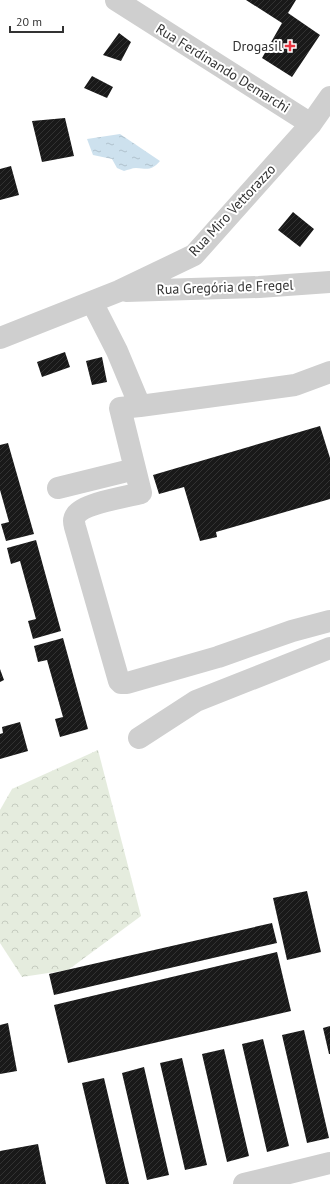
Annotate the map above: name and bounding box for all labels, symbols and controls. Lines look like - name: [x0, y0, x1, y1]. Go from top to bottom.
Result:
- scale bar: [10, 8, 63, 34]
- text: 20 m: [16, 14, 42, 29]
- street label: Rua Ferdinando Demarchi: [153, 19, 293, 117]
- place label: Drogasil: [232, 37, 282, 55]
- marker: Drogasil: [285, 41, 295, 51]
- street label: Rua Miro Vettorazzo: [185, 160, 279, 260]
- street label: Rua Gregória de Fregel: [156, 276, 294, 298]

